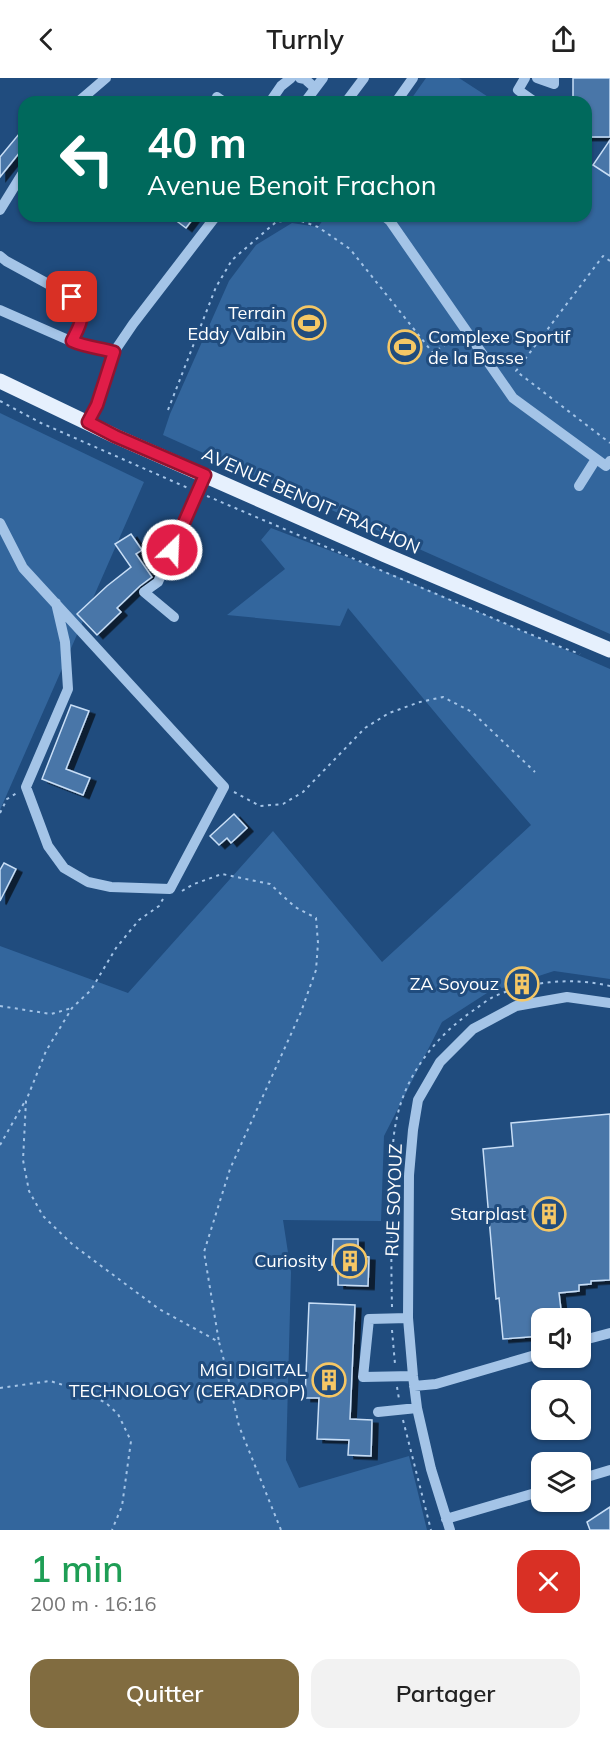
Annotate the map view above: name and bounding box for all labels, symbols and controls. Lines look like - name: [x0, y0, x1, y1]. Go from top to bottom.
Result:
- text: Turnly: [266, 22, 344, 56]
- icon: back: [30, 23, 63, 56]
- icon: share: [547, 23, 580, 56]
- text: 40 m: [147, 116, 247, 169]
- icon: left: [48, 120, 126, 198]
- text: Avenue Benoit Frachon: [147, 168, 437, 202]
- pin: [46, 271, 97, 322]
- icon: arrive: [55, 280, 88, 313]
- place label: Terrain Eddy Valbin: [187, 301, 286, 345]
- sports icon: Terrain Eddy Valbin: [291, 305, 327, 341]
- place label: Complexe Sportif de la Basse: [428, 325, 571, 369]
- sports icon: Complexe Sportif de la Basse: [387, 329, 423, 365]
- street label: AVENUE BENOIT FRACHON: [199, 442, 424, 559]
- position arrow: [140, 518, 204, 582]
- building icon: ZA Soyouz: [504, 966, 540, 1002]
- place label: ZA Soyouz: [410, 972, 499, 995]
- street label: RUE SOYOUZ: [380, 1143, 407, 1257]
- building icon: Starplast: [531, 1196, 567, 1232]
- place label: Starplast: [450, 1202, 526, 1225]
- building icon: Curiosity: [332, 1243, 368, 1279]
- place label: Curiosity: [254, 1249, 327, 1272]
- map controls: [531, 1308, 591, 1512]
- button: sound: [531, 1308, 591, 1368]
- place label: MGI DIGITAL TECHNOLOGY (CERADROP): [69, 1358, 306, 1402]
- building icon: MGI DIGITAL TECHNOLOGY (CERADROP): [311, 1362, 347, 1398]
- button: search: [531, 1380, 591, 1440]
- button: layers: [531, 1452, 591, 1512]
- text: 1 min: [30, 1546, 124, 1591]
- button: close: [517, 1550, 580, 1613]
- text: 200 m · 16:16: [30, 1591, 156, 1616]
- button: Quitter: [30, 1659, 299, 1728]
- button: Partager: [311, 1659, 580, 1728]

